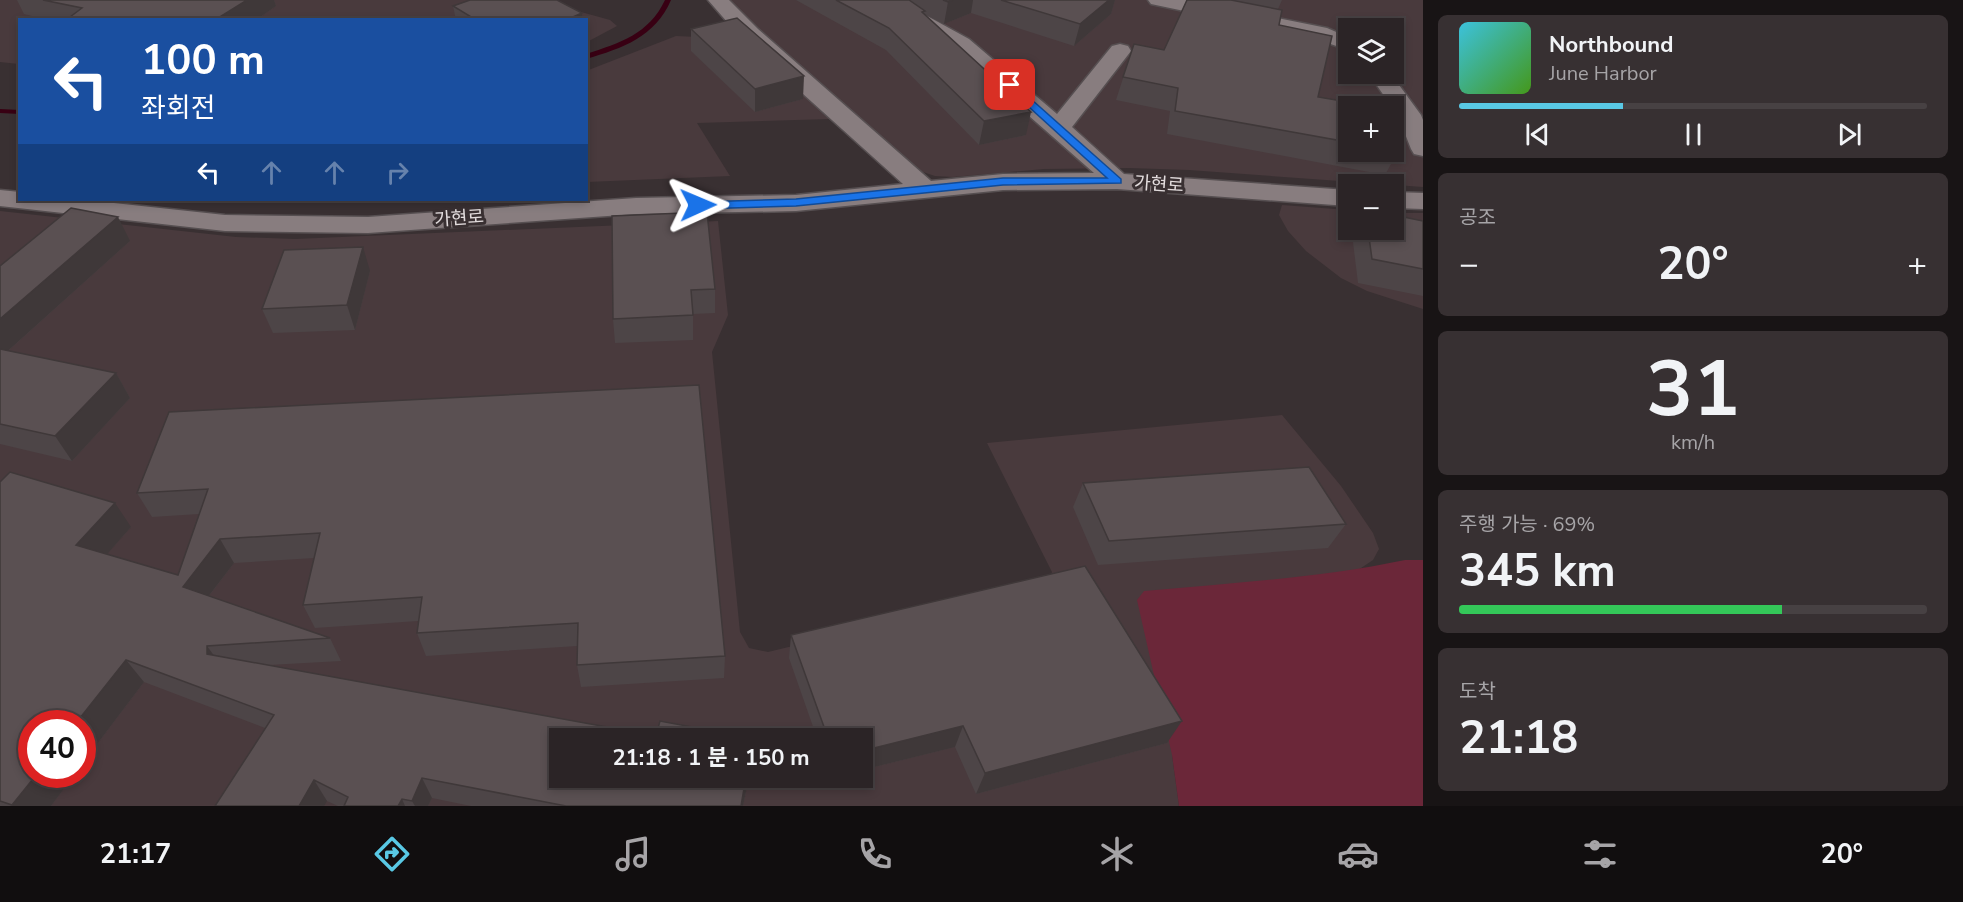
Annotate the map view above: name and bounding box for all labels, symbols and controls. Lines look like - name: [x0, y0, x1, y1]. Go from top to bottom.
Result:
- map controls: [1338, 18, 1404, 240]
- button: layers: [1338, 18, 1404, 84]
- text: Northbound: [1549, 30, 1673, 60]
- text: 100 m: [141, 32, 265, 89]
- icon: left: [42, 42, 120, 120]
- pin: [984, 59, 1035, 110]
- text: June Harbor: [1549, 60, 1657, 87]
- icon: arrive: [993, 68, 1026, 101]
- text: 좌회전: [141, 90, 216, 127]
- button: +: [1338, 96, 1404, 162]
- icon: previous: [1521, 118, 1554, 151]
- icon: pause: [1677, 118, 1710, 151]
- icon: next: [1833, 118, 1866, 151]
- icon: left: [192, 156, 225, 189]
- icon: ahead: [255, 156, 288, 189]
- icon: ahead: [318, 156, 351, 189]
- icon: right: [381, 156, 414, 189]
- street label: 가현로: [1133, 170, 1185, 198]
- position arrow: [666, 173, 730, 237]
- button: −: [1338, 174, 1404, 240]
- street label: 가현로: [433, 204, 485, 232]
- text: 공조: [1459, 204, 1496, 231]
- text: 20°: [1657, 234, 1729, 295]
- text: −: [1459, 242, 1479, 287]
- text: +: [1907, 242, 1927, 287]
- text: 31: [1646, 336, 1740, 443]
- text: km/h: [1671, 429, 1715, 456]
- text: 주행 가능 · 69%: [1459, 511, 1595, 538]
- text: 345 km: [1459, 541, 1616, 602]
- text: 도착: [1459, 678, 1496, 705]
- text: 21:18: [1459, 708, 1578, 769]
- speed limit sign: 40: [18, 710, 96, 788]
- text: 21:18 · 1 분 · 150 m: [612, 743, 810, 773]
- icon: directions: [371, 833, 413, 875]
- icon: music: [612, 833, 654, 875]
- icon: phone: [854, 833, 896, 875]
- icon: climate: [1096, 833, 1138, 875]
- icon: car: [1337, 833, 1379, 875]
- icon: filters: [1579, 833, 1621, 875]
- text: 21:17: [100, 836, 171, 873]
- text: 20°: [1820, 836, 1863, 873]

